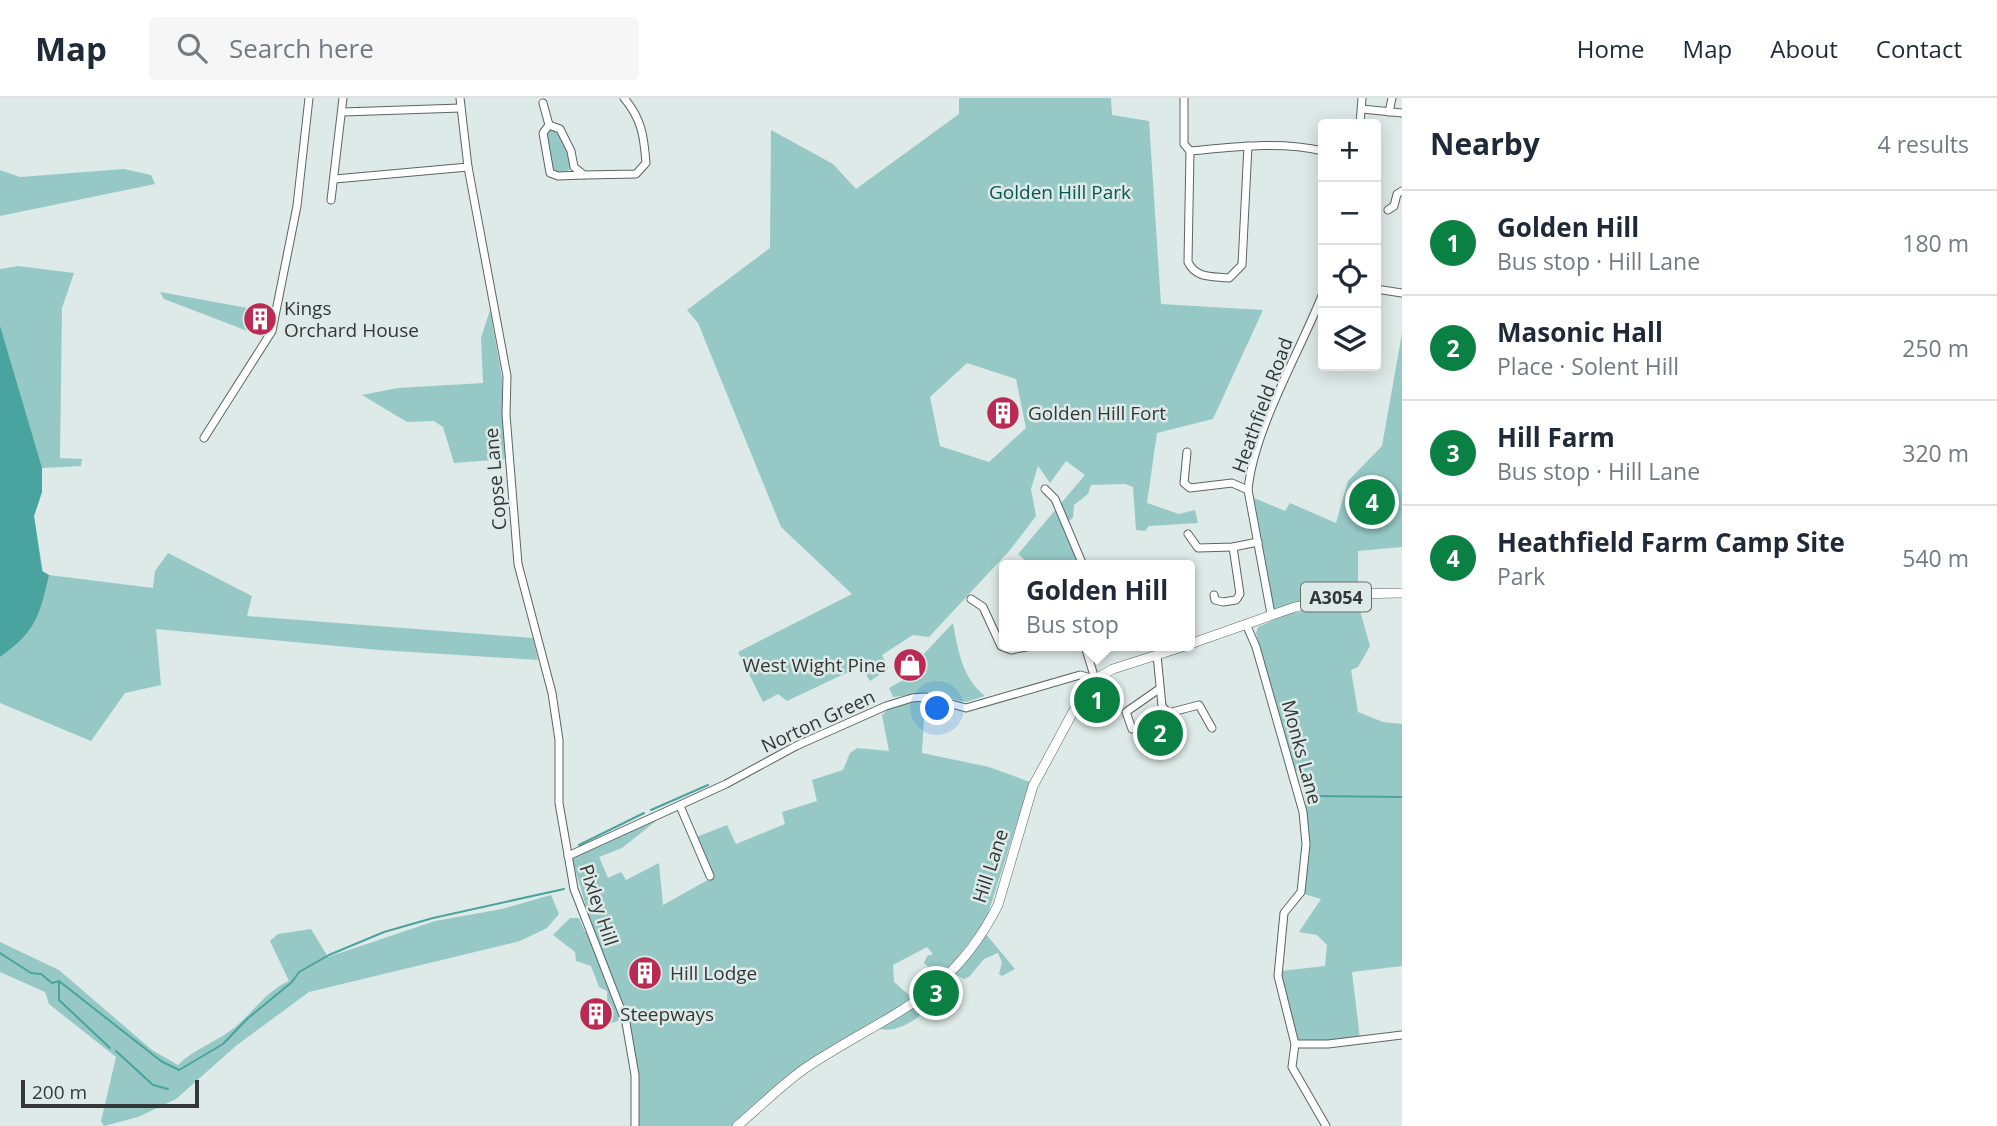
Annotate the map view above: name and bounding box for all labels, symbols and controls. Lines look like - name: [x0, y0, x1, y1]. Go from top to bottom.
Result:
- search box: [149, 17, 639, 80]
- text: Map: [35, 26, 107, 71]
- icon: search: [173, 29, 211, 67]
- text: Search here: [229, 30, 374, 66]
- text: Home: [1577, 32, 1645, 65]
- text: Map: [1683, 32, 1732, 65]
- text: About: [1770, 32, 1838, 65]
- text: Contact: [1876, 32, 1962, 65]
- map controls: [1318, 119, 1381, 371]
- button: +: [1318, 119, 1381, 182]
- text: Nearby: [1430, 123, 1540, 164]
- text: 4 results: [1878, 128, 1969, 160]
- park label: Golden Hill Park: [989, 179, 1131, 205]
- button: −: [1318, 182, 1381, 245]
- text: Golden Hill: [1497, 209, 1639, 245]
- text: 1: [1446, 227, 1460, 259]
- text: 180 m: [1902, 227, 1969, 259]
- button: locate: [1318, 245, 1381, 308]
- text: Bus stop · Hill Lane: [1497, 245, 1700, 277]
- place label: Kings Orchard House: [284, 295, 419, 343]
- building icon: Kings Orchard House: [241, 300, 279, 338]
- button: layers: [1318, 308, 1381, 371]
- text: Masonic Hall: [1497, 314, 1663, 350]
- text: 2: [1446, 332, 1460, 364]
- text: 250 m: [1902, 332, 1969, 364]
- street label: Heathfield Road: [1225, 334, 1299, 476]
- text: Place · Solent Hill: [1497, 350, 1679, 382]
- building icon: Golden Hill Fort: [984, 394, 1022, 432]
- place label: Golden Hill Fort: [1028, 400, 1166, 426]
- text: Hill Farm: [1497, 419, 1615, 455]
- street label: Copse Lane: [478, 427, 512, 531]
- text: 3: [1446, 437, 1460, 469]
- text: 320 m: [1902, 437, 1969, 469]
- text: Bus stop · Hill Lane: [1497, 455, 1700, 487]
- pin: 4: [1349, 476, 1395, 528]
- text: Heathfield Farm Camp Site: [1497, 524, 1845, 560]
- text: 4: [1446, 542, 1460, 574]
- text: 540 m: [1902, 542, 1969, 574]
- popup: [999, 560, 1195, 651]
- text: Park: [1497, 560, 1545, 592]
- text: Golden Hill: [1026, 572, 1168, 608]
- road number: A3054: [1301, 583, 1371, 612]
- text: Bus stop: [1026, 608, 1119, 640]
- shop icon: West Wight Pine: [891, 646, 929, 684]
- place label: West Wight Pine: [742, 652, 886, 678]
- pin: 1: [1074, 674, 1120, 726]
- street label: Norton Green: [757, 683, 879, 759]
- your location: [920, 691, 954, 725]
- street label: Monks Lane: [1276, 697, 1328, 807]
- pin: 2: [1137, 707, 1183, 759]
- street label: Hill Lane: [966, 826, 1014, 906]
- street label: Pixley Hill: [574, 861, 624, 949]
- building icon: Hill Lodge: [626, 954, 664, 992]
- place label: Hill Lodge: [670, 960, 757, 986]
- pin: 3: [913, 967, 959, 1019]
- building icon: Steepways: [577, 995, 615, 1033]
- place label: Steepways: [620, 1001, 714, 1027]
- scale bar: [21, 1077, 200, 1109]
- text: 200 m: [32, 1079, 87, 1105]

